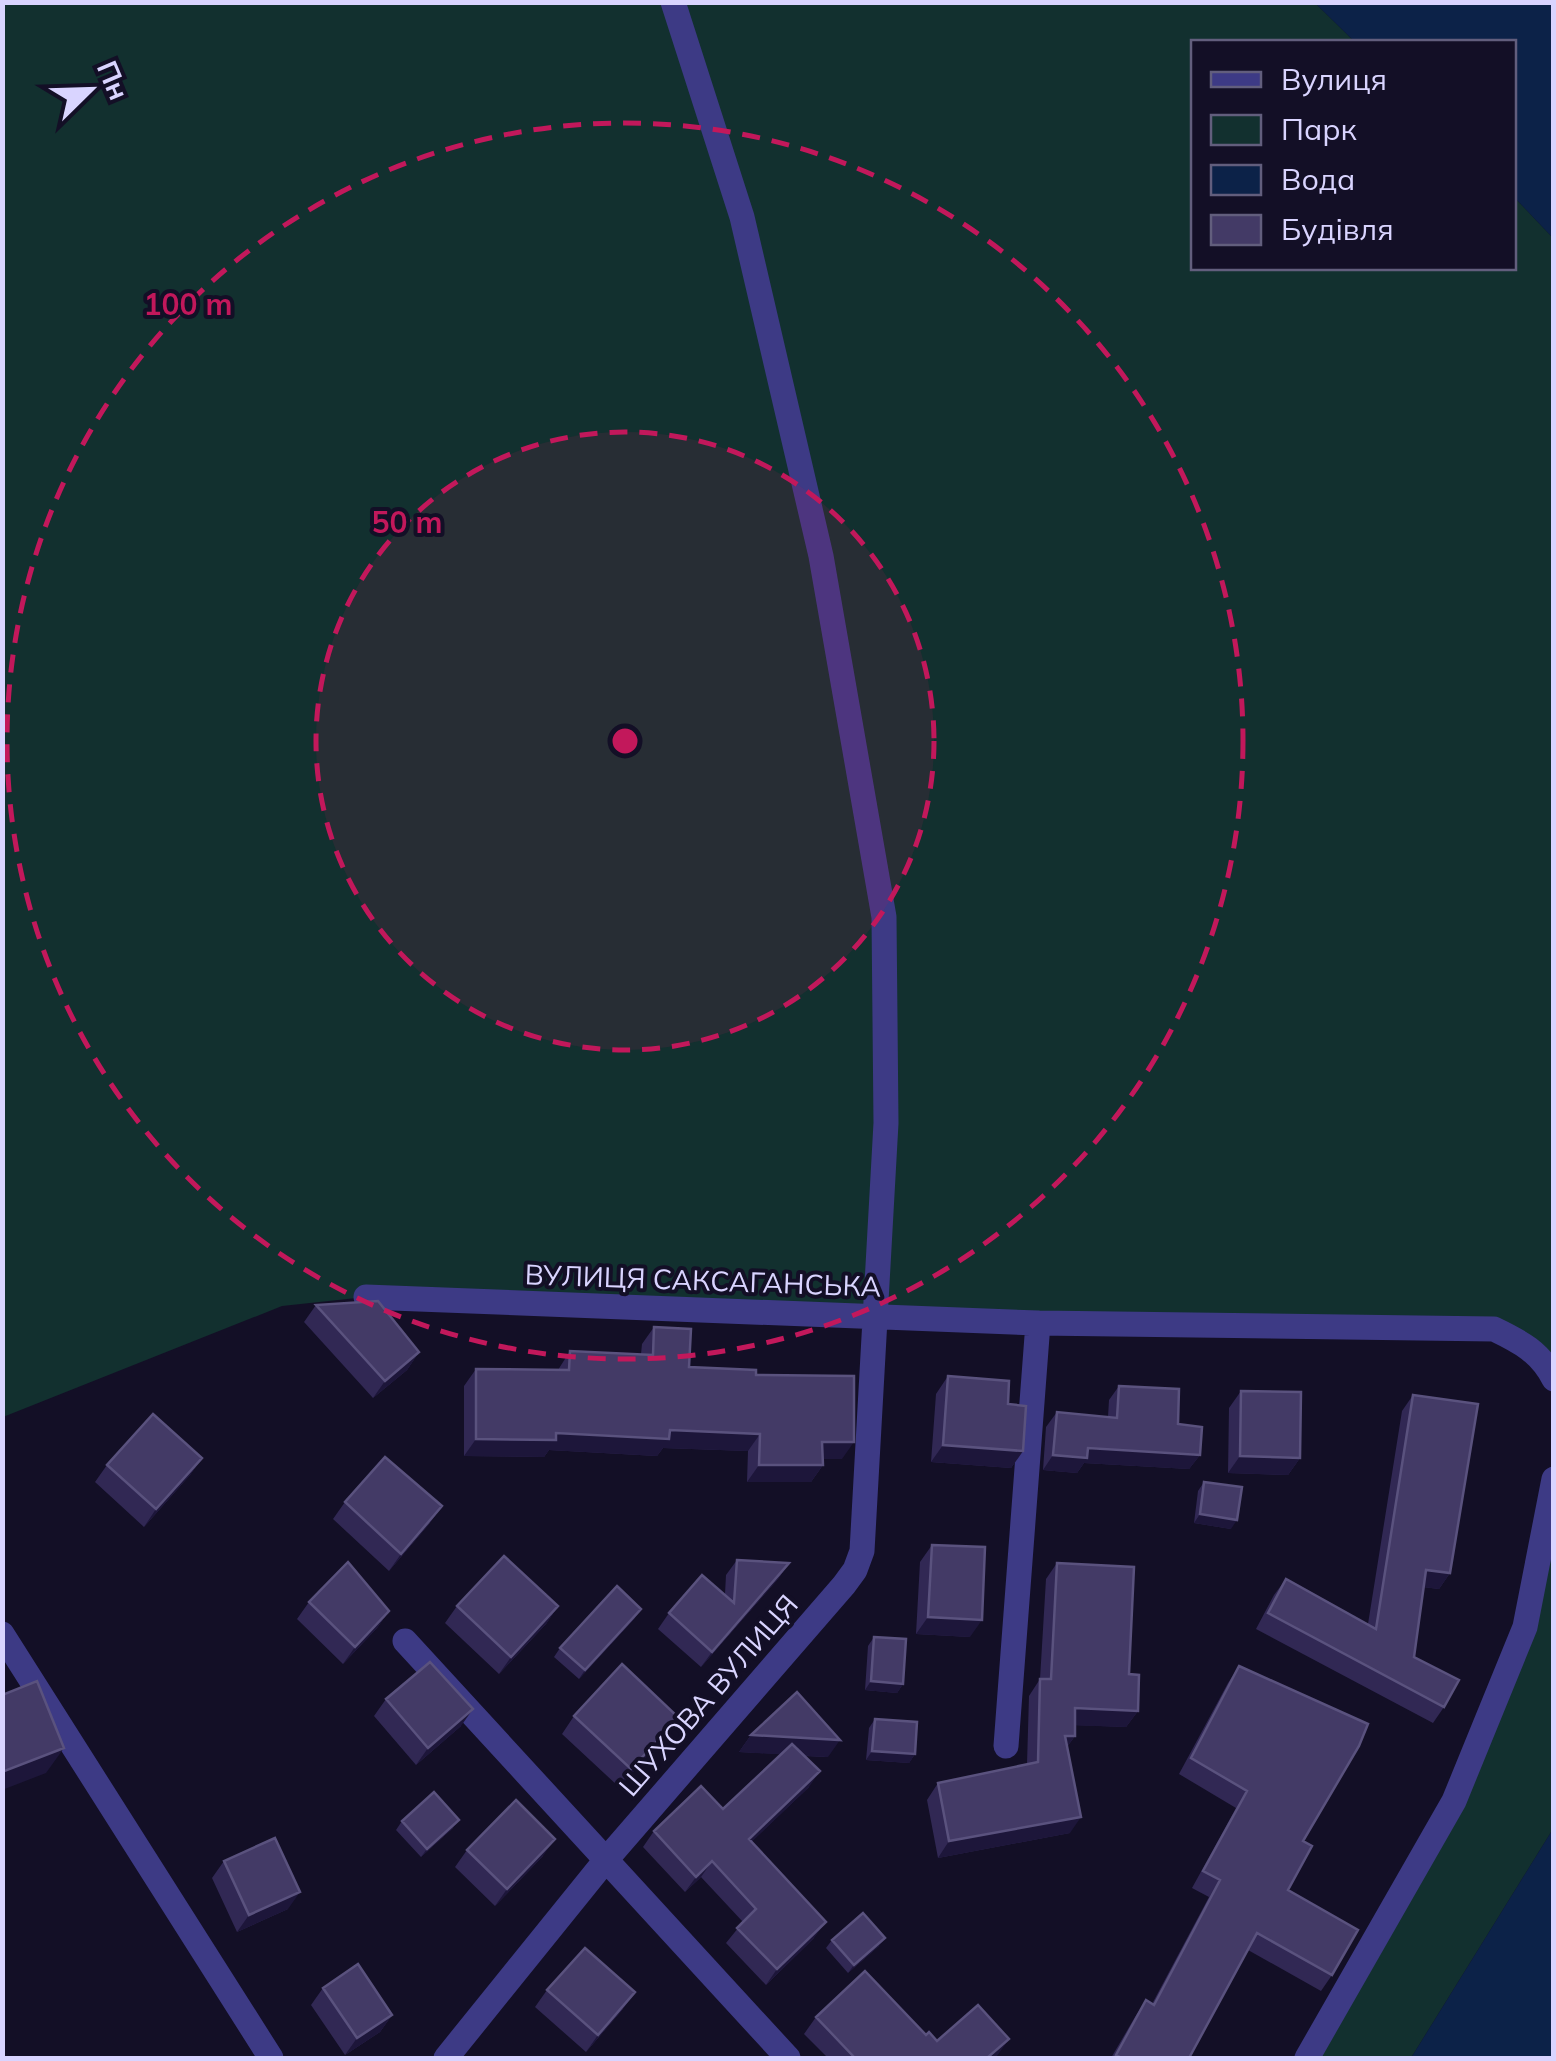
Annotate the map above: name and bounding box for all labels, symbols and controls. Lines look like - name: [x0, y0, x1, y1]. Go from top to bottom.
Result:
- north arrow: [40, 40, 140, 140]
- legend: [1191, 40, 1516, 270]
- text: Пн: [90, 55, 137, 105]
- text: Вулиця: [1281, 60, 1387, 98]
- text: Парк: [1281, 110, 1358, 148]
- text: Вода: [1281, 160, 1355, 198]
- text: Будівля: [1281, 210, 1394, 248]
- text: 100 m: [143, 285, 233, 323]
- text: 50 m: [371, 503, 443, 541]
- centre of rings: [607, 723, 643, 759]
- street label: ВУЛИЦЯ САКСАГАНСЬКА: [524, 1256, 882, 1304]
- street label: ШУХОВА ВУЛИЦЯ: [611, 1587, 805, 1803]

